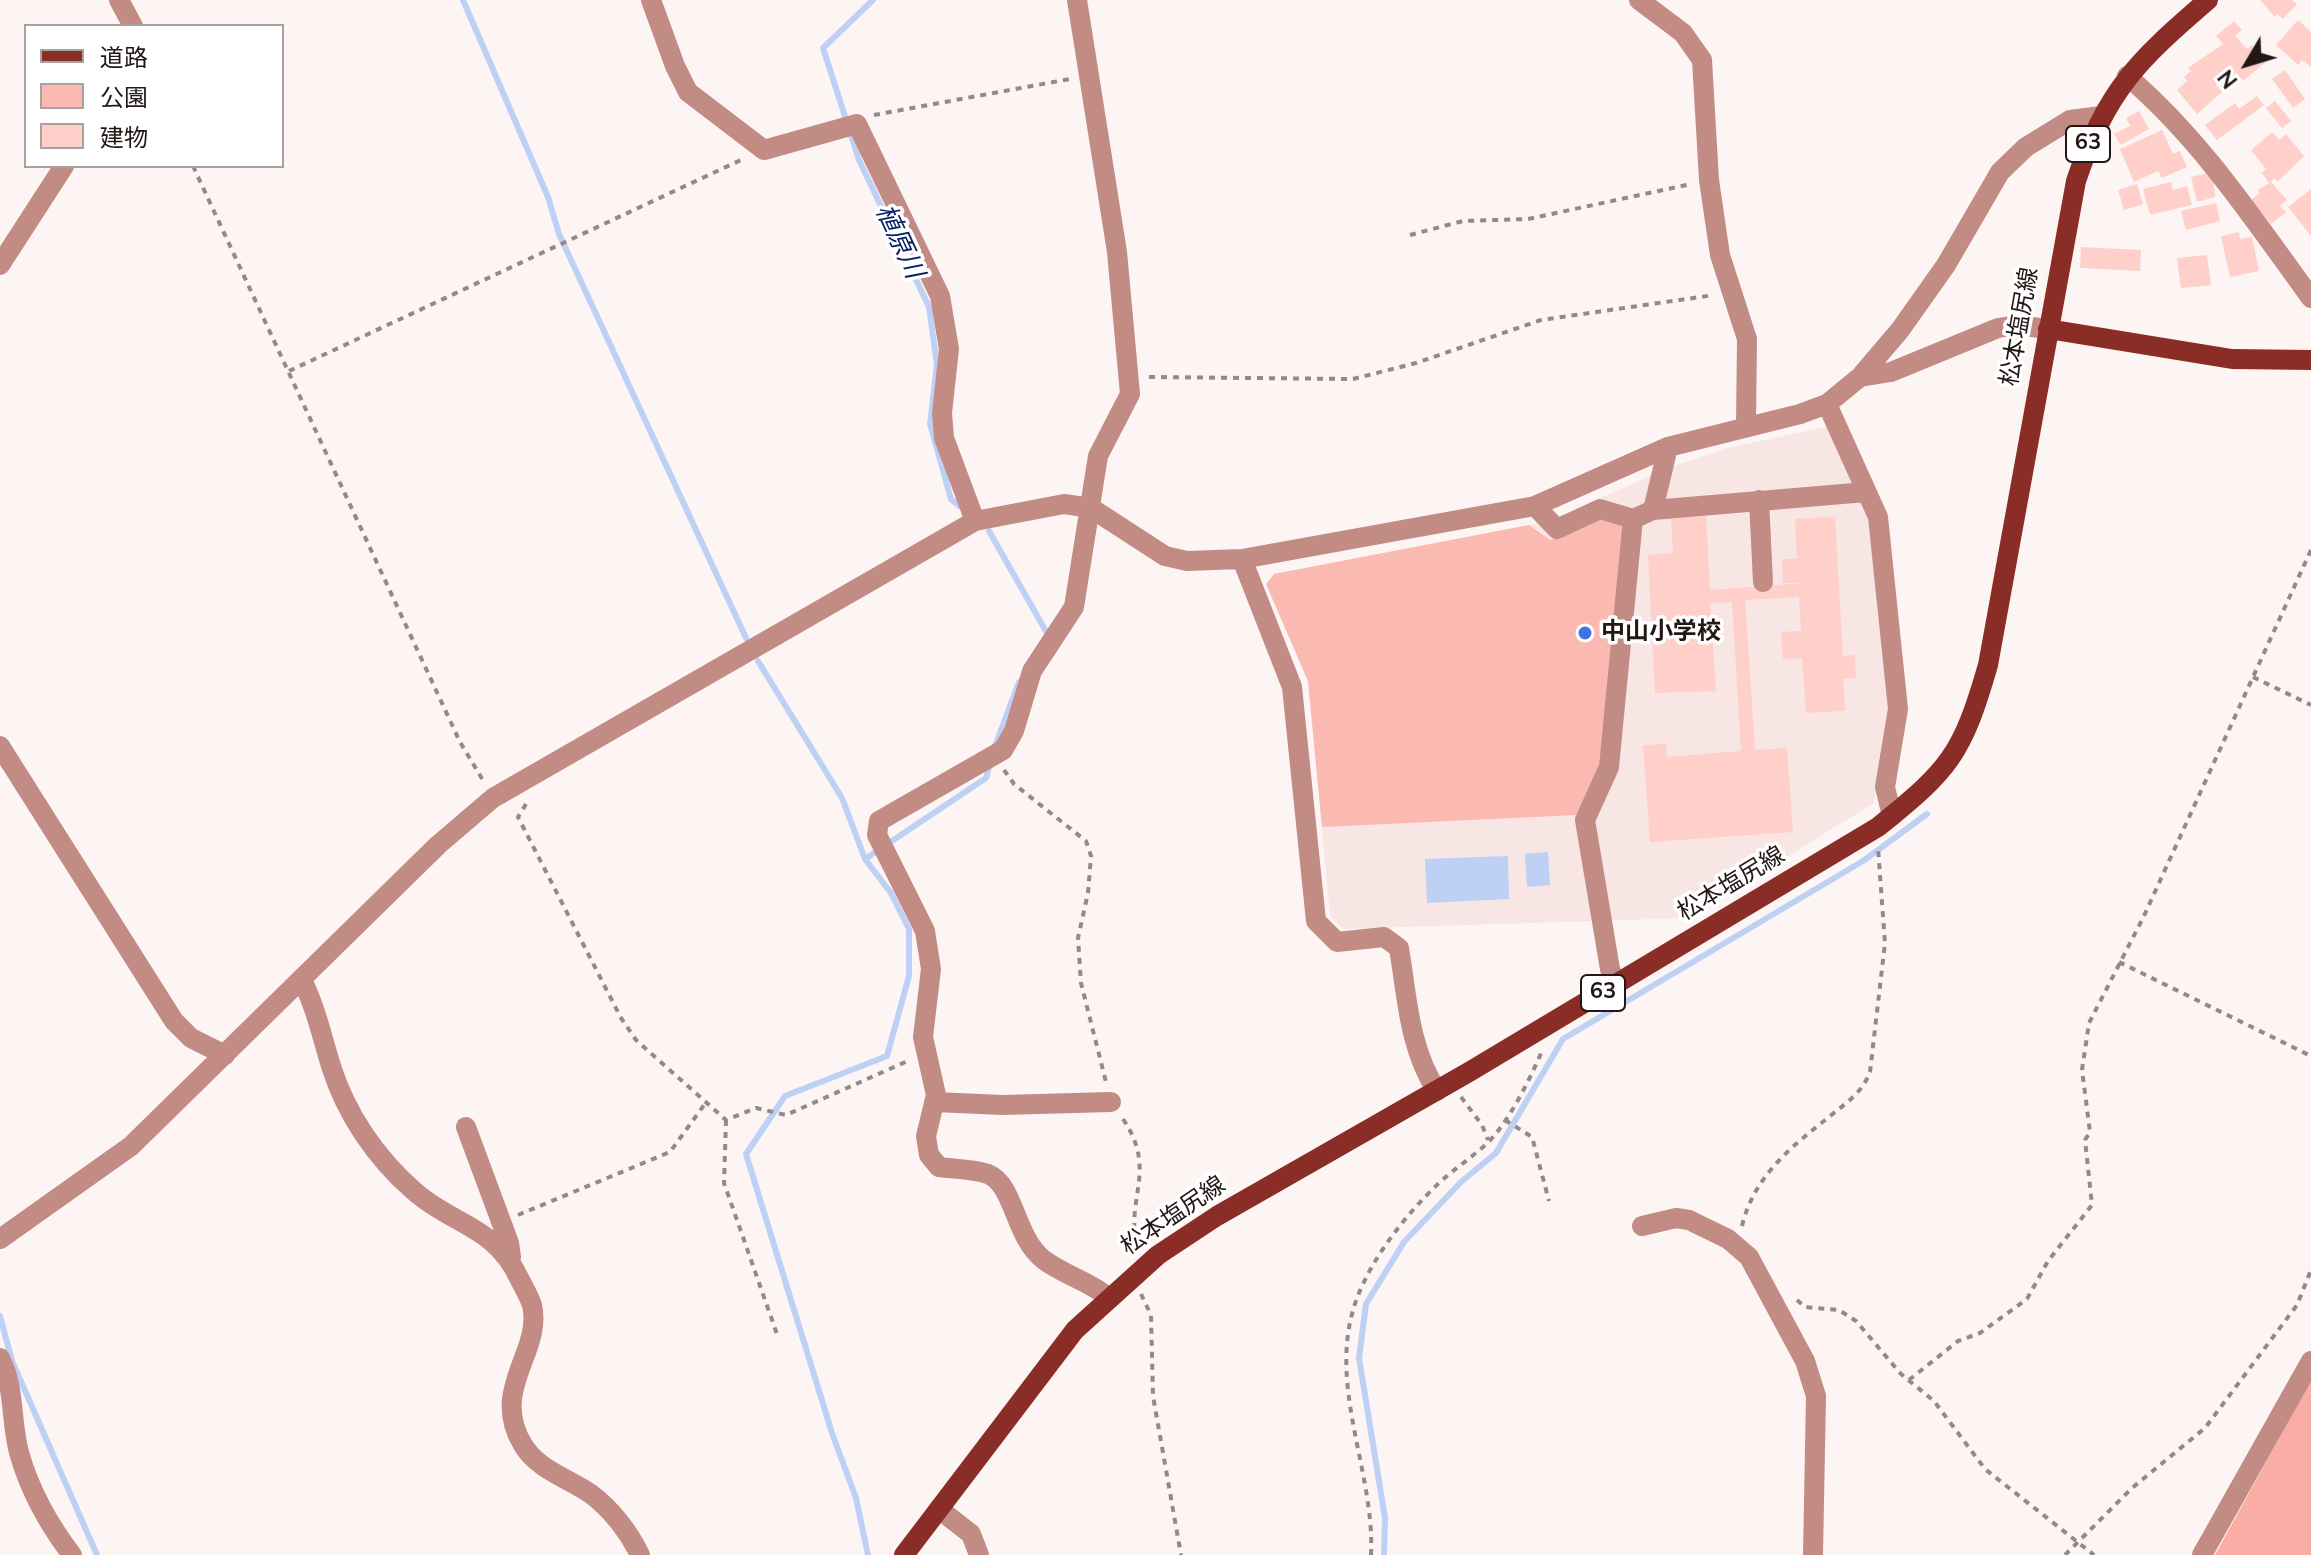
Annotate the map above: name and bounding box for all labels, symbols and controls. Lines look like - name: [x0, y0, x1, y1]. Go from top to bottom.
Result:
- legend: [24, 24, 284, 168]
- north arrow: [2207, 24, 2287, 104]
- text: 道路: [100, 42, 148, 74]
- text: N: [2211, 63, 2245, 94]
- text: 公園: [100, 82, 148, 114]
- text: 建物: [100, 122, 148, 154]
- road number: 63: [2066, 126, 2110, 162]
- water label: 植原川: [867, 200, 929, 284]
- street label: 松本塩尻線: [1996, 265, 2046, 389]
- place label: 中山小学校: [1601, 619, 1721, 647]
- marker: 中山小学校: [1576, 624, 1594, 642]
- street label: 松本塩尻線: [1673, 842, 1791, 928]
- road number: 63: [1581, 975, 1625, 1011]
- street label: 松本塩尻線: [1116, 1172, 1232, 1262]

